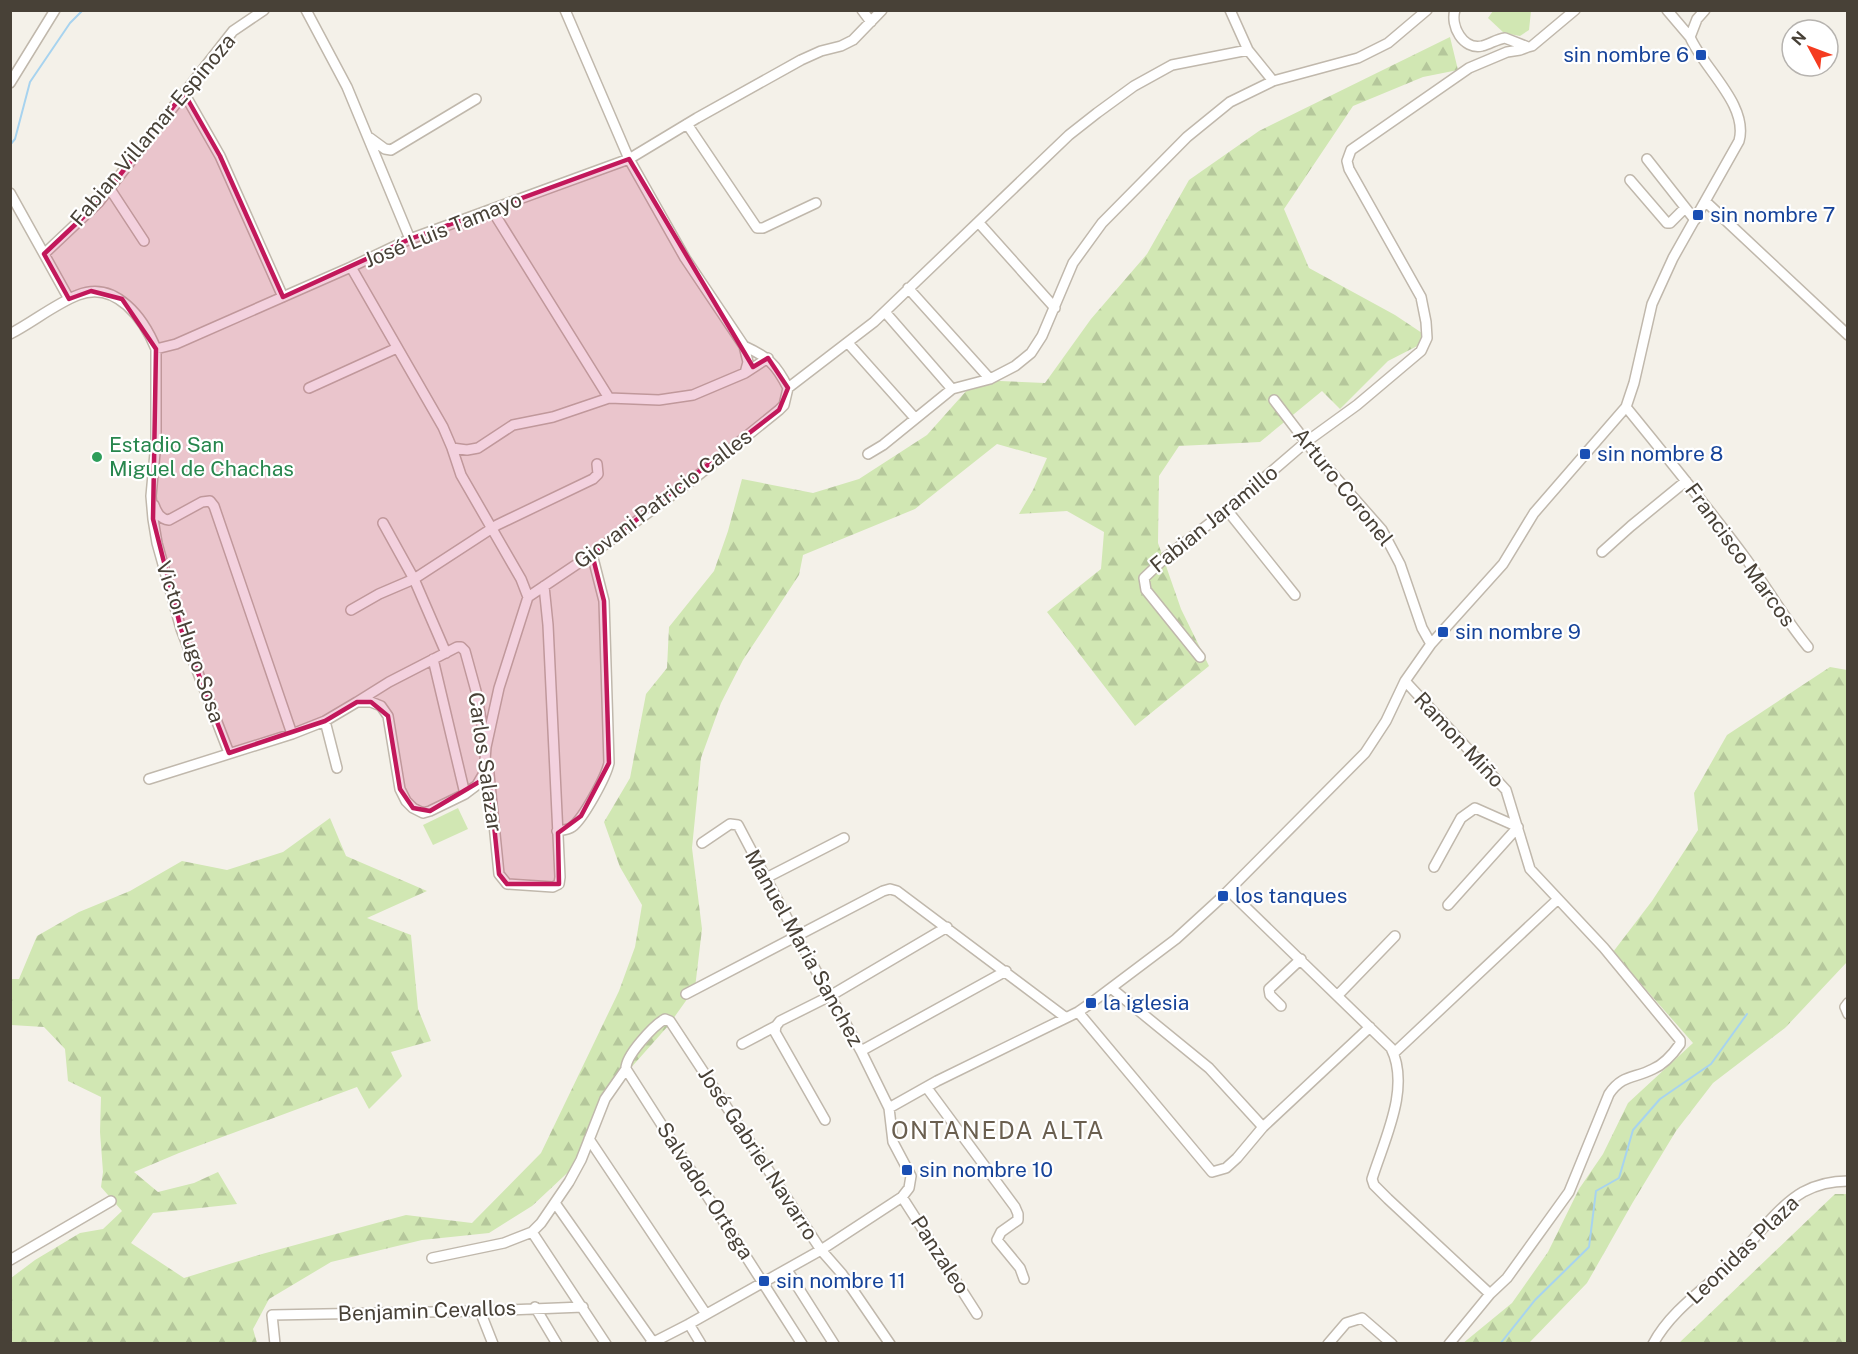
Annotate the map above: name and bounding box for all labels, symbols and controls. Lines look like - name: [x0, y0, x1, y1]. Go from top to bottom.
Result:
- north arrow: [1780, 18, 1840, 78]
- street label: Fabian Villamar Espinoza: [65, 28, 240, 231]
- text: N: [1788, 28, 1810, 49]
- place label: sin nombre 6: [1563, 42, 1689, 67]
- marker: sin nombre 6: [1694, 48, 1708, 62]
- street label: José Luis Tamayo: [360, 186, 525, 273]
- place label: sin nombre 7: [1710, 202, 1835, 227]
- marker: sin nombre 7: [1691, 208, 1705, 222]
- street label: Arturo Coronel: [1288, 423, 1399, 551]
- street label: Giovani Patricio Calles: [569, 424, 757, 574]
- place label: Estadio San Miguel de Chachas: [109, 432, 294, 481]
- place label: sin nombre 8: [1597, 441, 1723, 466]
- marker: sin nombre 8: [1578, 447, 1592, 461]
- marker: Estadio San Miguel de Chachas: [90, 450, 104, 464]
- street label: Fabian Jaramillo: [1145, 460, 1283, 578]
- street label: Francisco Marcos: [1680, 478, 1801, 631]
- street label: Victor Hugo Sosa: [151, 558, 230, 726]
- place label: sin nombre 9: [1455, 619, 1581, 644]
- marker: sin nombre 9: [1436, 625, 1450, 639]
- street label: Ramon Miño: [1409, 687, 1510, 792]
- street label: Carlos Salazar: [463, 690, 508, 833]
- street label: Manuel Maria Sanchez: [740, 845, 869, 1050]
- place label: los tanques: [1235, 883, 1347, 908]
- marker: los tanques: [1216, 889, 1230, 903]
- place label: la iglesia: [1103, 990, 1189, 1015]
- marker: la iglesia: [1084, 996, 1098, 1010]
- street label: José Gabriel Navarro: [693, 1063, 824, 1245]
- district label: ONTANEDA ALTA: [891, 1116, 1105, 1144]
- street label: Salvador Ortega: [652, 1117, 759, 1264]
- place label: sin nombre 10: [919, 1157, 1053, 1182]
- marker: sin nombre 10: [900, 1163, 914, 1177]
- street label: Leonidas Plaza: [1682, 1190, 1804, 1309]
- street label: Panzaleo: [906, 1211, 975, 1299]
- place label: sin nombre 11: [776, 1268, 906, 1293]
- marker: sin nombre 11: [757, 1274, 771, 1288]
- street label: Benjamin Cevallos: [337, 1295, 517, 1326]

